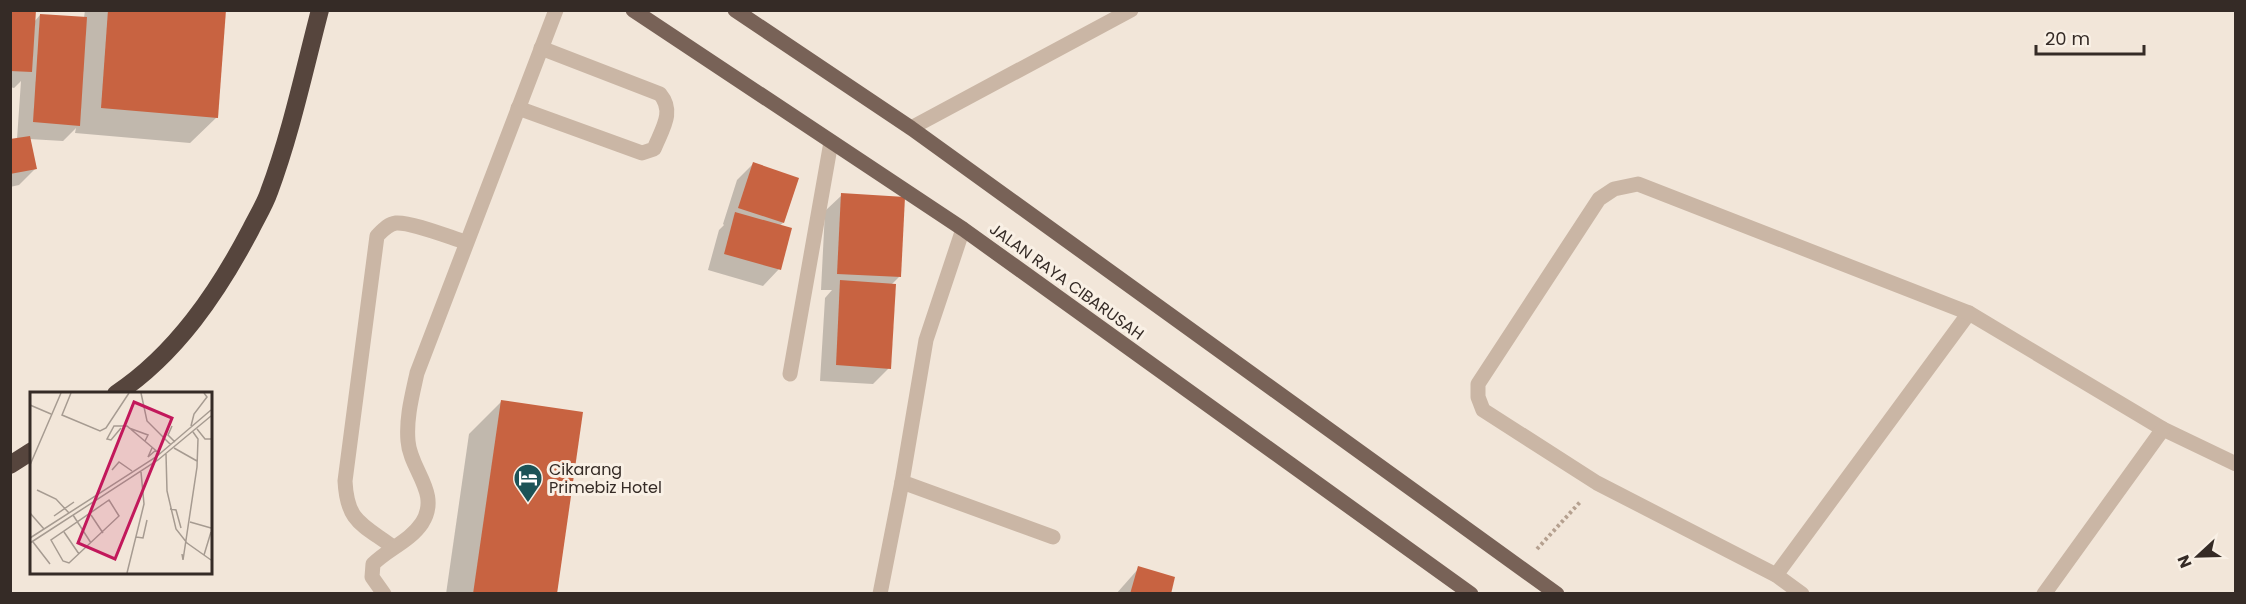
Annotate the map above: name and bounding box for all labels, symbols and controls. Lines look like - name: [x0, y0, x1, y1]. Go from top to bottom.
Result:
- scale bar: [2036, 18, 2144, 56]
- text: 20 m: [2045, 26, 2090, 51]
- street label: JALAN RAYA CIBARUSAH: [985, 217, 1149, 345]
- inset map: [30, 392, 212, 574]
- place label: Cikarang Primebiz Hotel: [549, 458, 662, 499]
- hotel icon: Cikarang Primebiz Hotel: [512, 462, 544, 504]
- north arrow: [2168, 526, 2228, 586]
- text: N: [2172, 552, 2197, 571]

